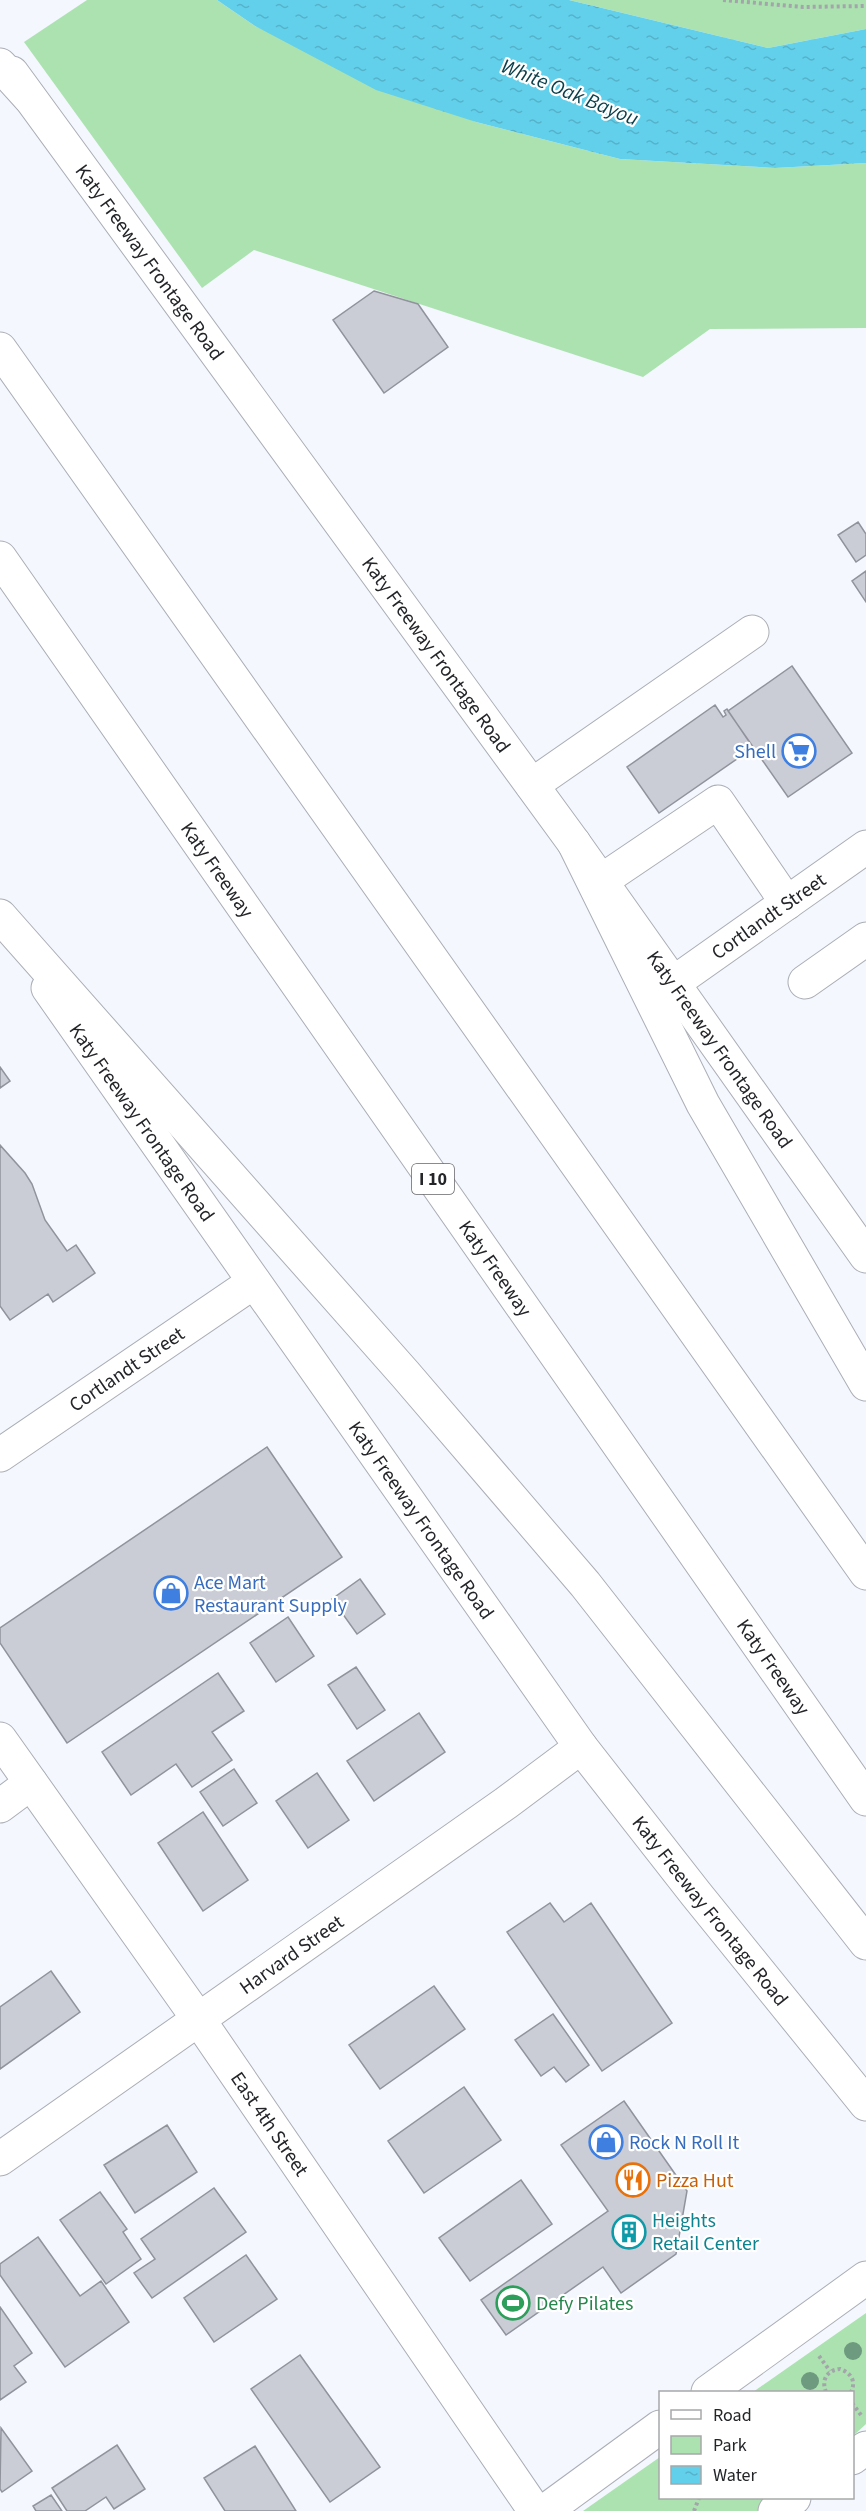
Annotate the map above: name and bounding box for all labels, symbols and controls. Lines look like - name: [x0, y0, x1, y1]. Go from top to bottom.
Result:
- water label: White Oak Bayou: [497, 51, 643, 133]
- street label: Katy Freeway Frontage Road: [68, 159, 230, 366]
- street label: Katy Freeway Frontage Road: [355, 551, 517, 759]
- supermarket icon: Shell: [781, 733, 817, 769]
- place label: Shell: [734, 738, 776, 766]
- street label: Katy Freeway: [173, 817, 260, 924]
- street label: Cortlandt Street: [706, 866, 832, 967]
- street label: Katy Freeway Frontage Road: [639, 945, 799, 1155]
- street label: Katy Freeway Frontage Road: [62, 1018, 221, 1228]
- road number: I 10: [412, 1164, 454, 1194]
- street label: Katy Freeway: [451, 1215, 538, 1323]
- street label: Cortlandt Street: [64, 1320, 191, 1419]
- street label: Katy Freeway Frontage Road: [341, 1416, 500, 1625]
- place label: Ace Mart Restaurant Supply: [194, 1569, 347, 1620]
- shop icon: Ace Mart Restaurant Supply: [153, 1575, 189, 1611]
- street label: Katy Freeway: [730, 1614, 817, 1722]
- street label: Katy Freeway Frontage Road: [625, 1810, 794, 2012]
- street label: Harvard Street: [234, 1908, 350, 2001]
- street label: East 4th Street: [223, 2066, 315, 2182]
- shop icon: Rock N Roll It: [588, 2124, 624, 2160]
- place label: Rock N Roll It: [629, 2129, 739, 2157]
- restaurant icon: Pizza Hut: [615, 2162, 651, 2198]
- place label: Pizza Hut: [656, 2167, 734, 2195]
- place label: Heights Retail Center: [652, 2207, 759, 2258]
- building icon: Heights Retail Center: [611, 2214, 647, 2250]
- sports icon: Defy Pilates: [495, 2285, 531, 2321]
- place label: Defy Pilates: [536, 2290, 633, 2318]
- legend: [659, 2391, 854, 2499]
- text: Road: [713, 2403, 752, 2428]
- text: Park: [713, 2433, 747, 2458]
- text: Water: [713, 2463, 757, 2488]

